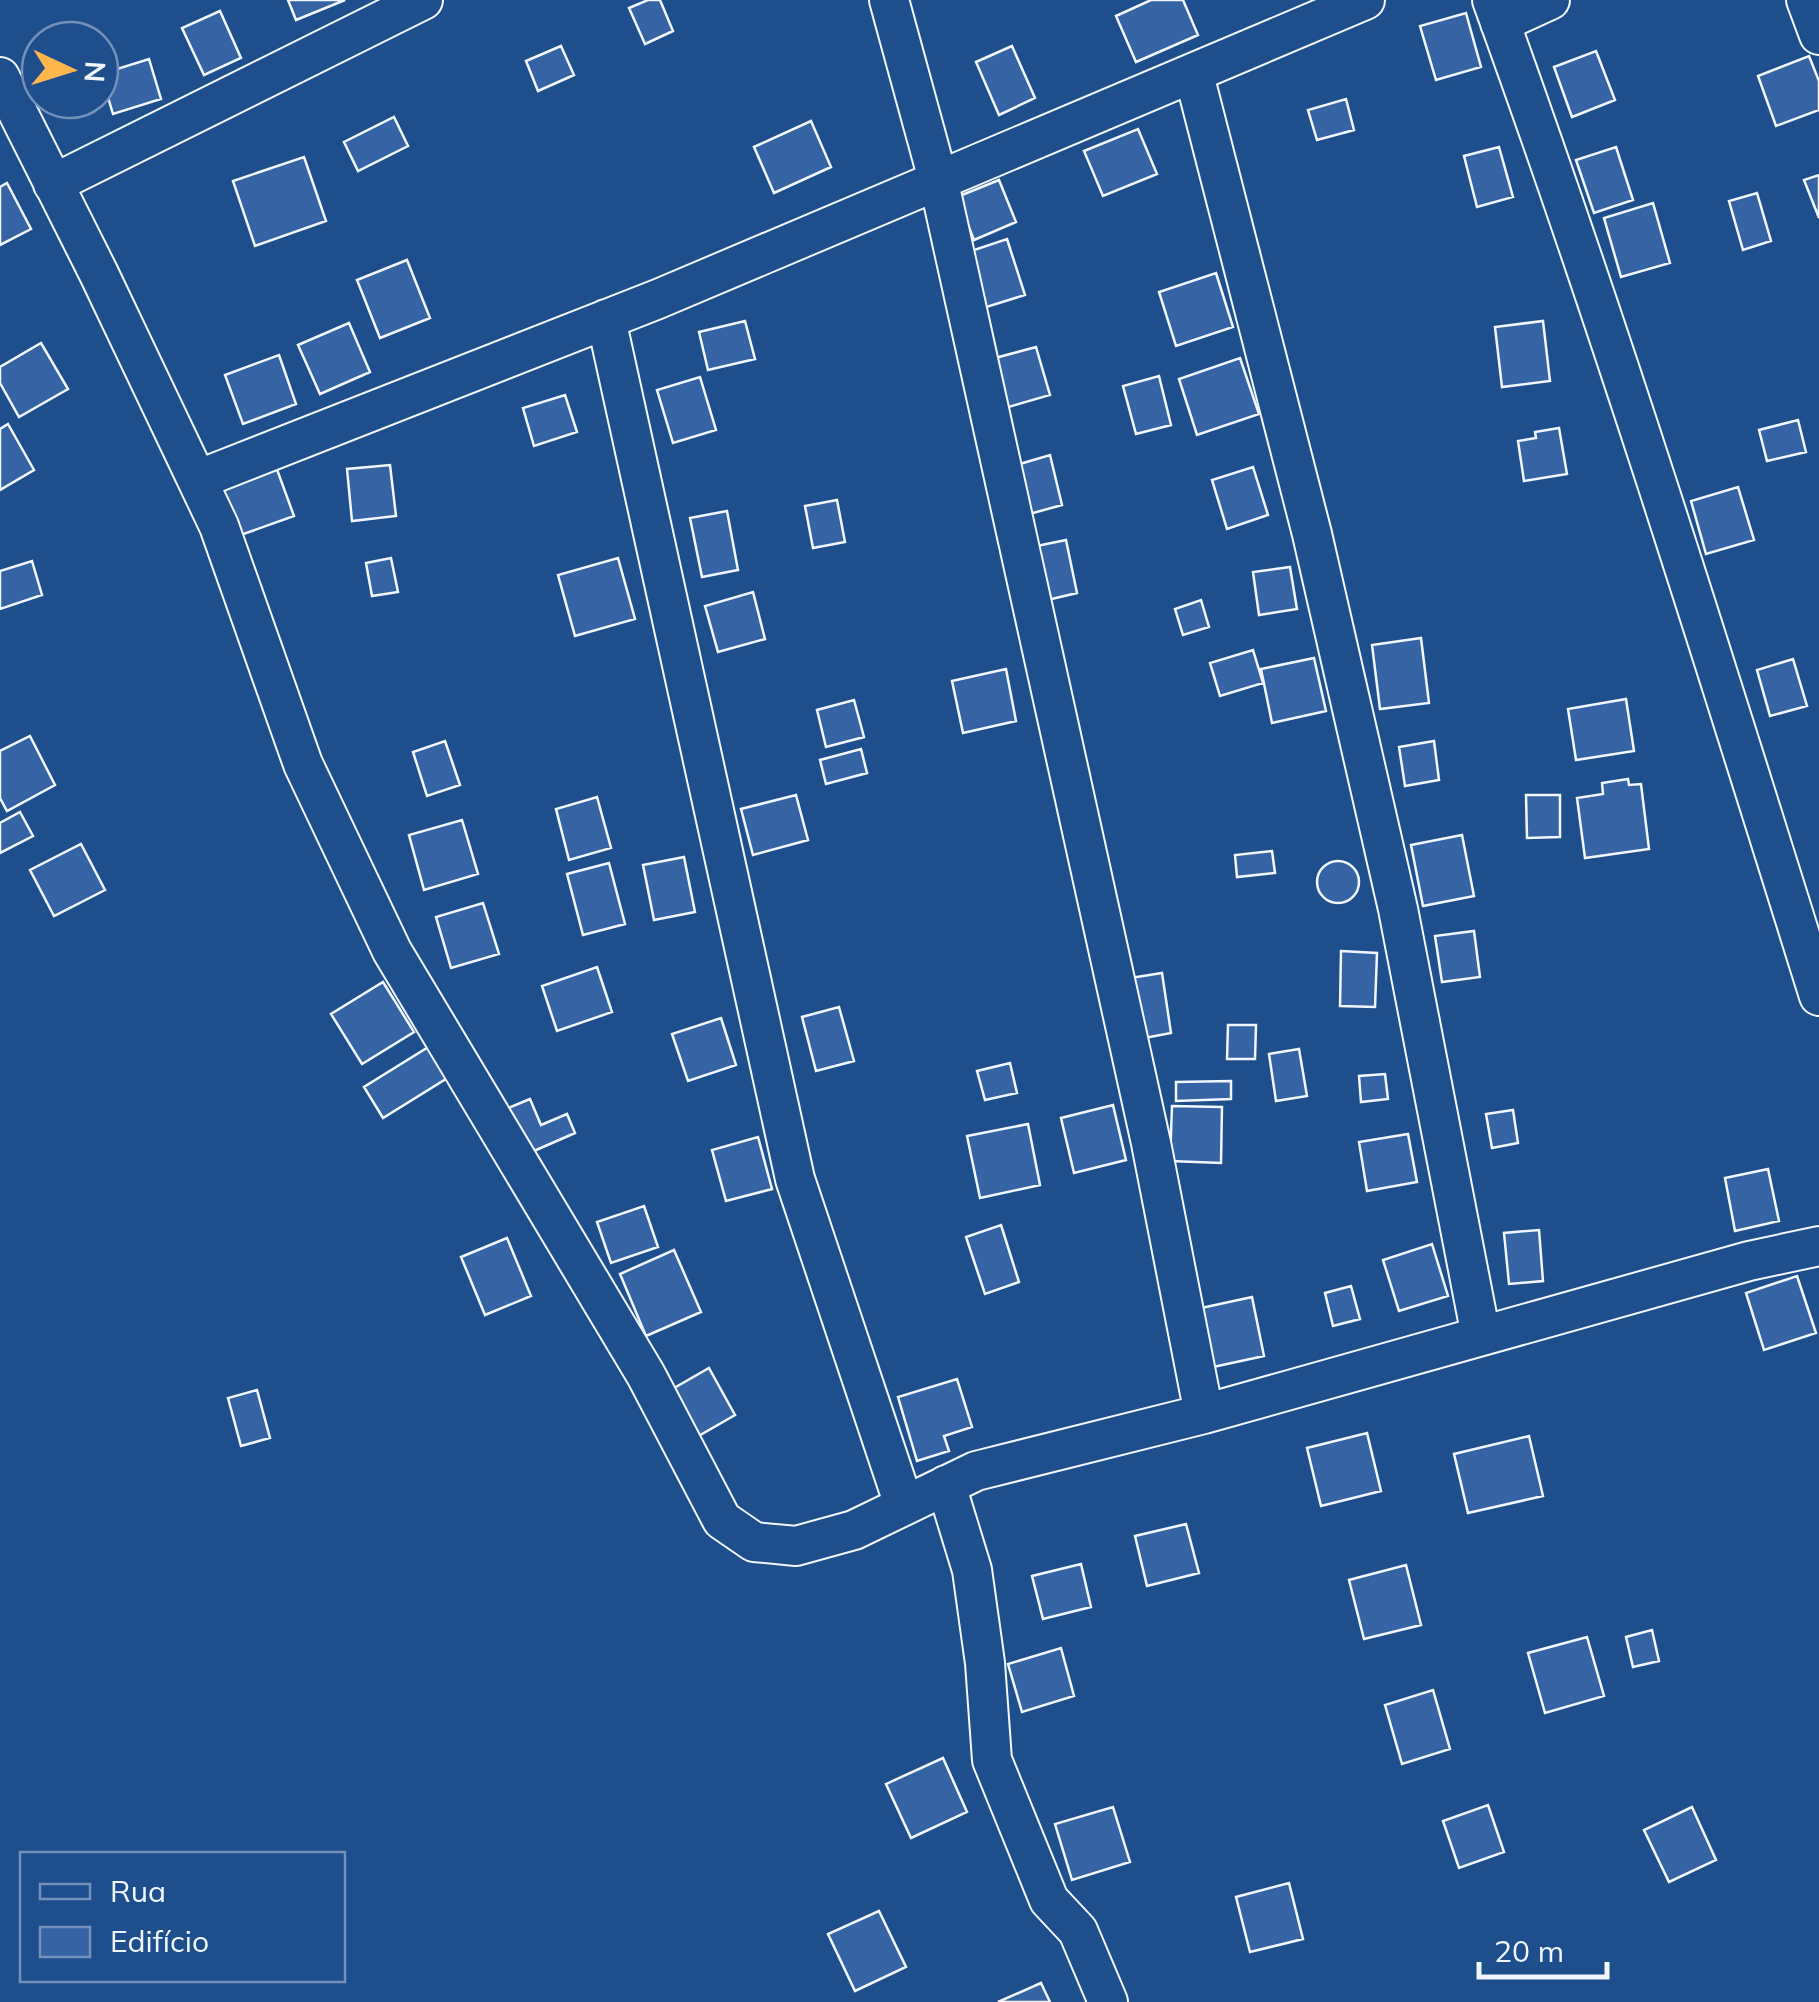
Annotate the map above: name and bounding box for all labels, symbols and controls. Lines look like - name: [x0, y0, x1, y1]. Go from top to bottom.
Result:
- north arrow: [20, 20, 120, 120]
- text: N: [77, 60, 114, 84]
- legend: [20, 1852, 345, 1982]
- text: Rua: [110, 1872, 166, 1910]
- scale bar: [1479, 1917, 1606, 1979]
- text: Edifício: [110, 1922, 209, 1960]
- text: 20 m: [1494, 1932, 1564, 1970]

